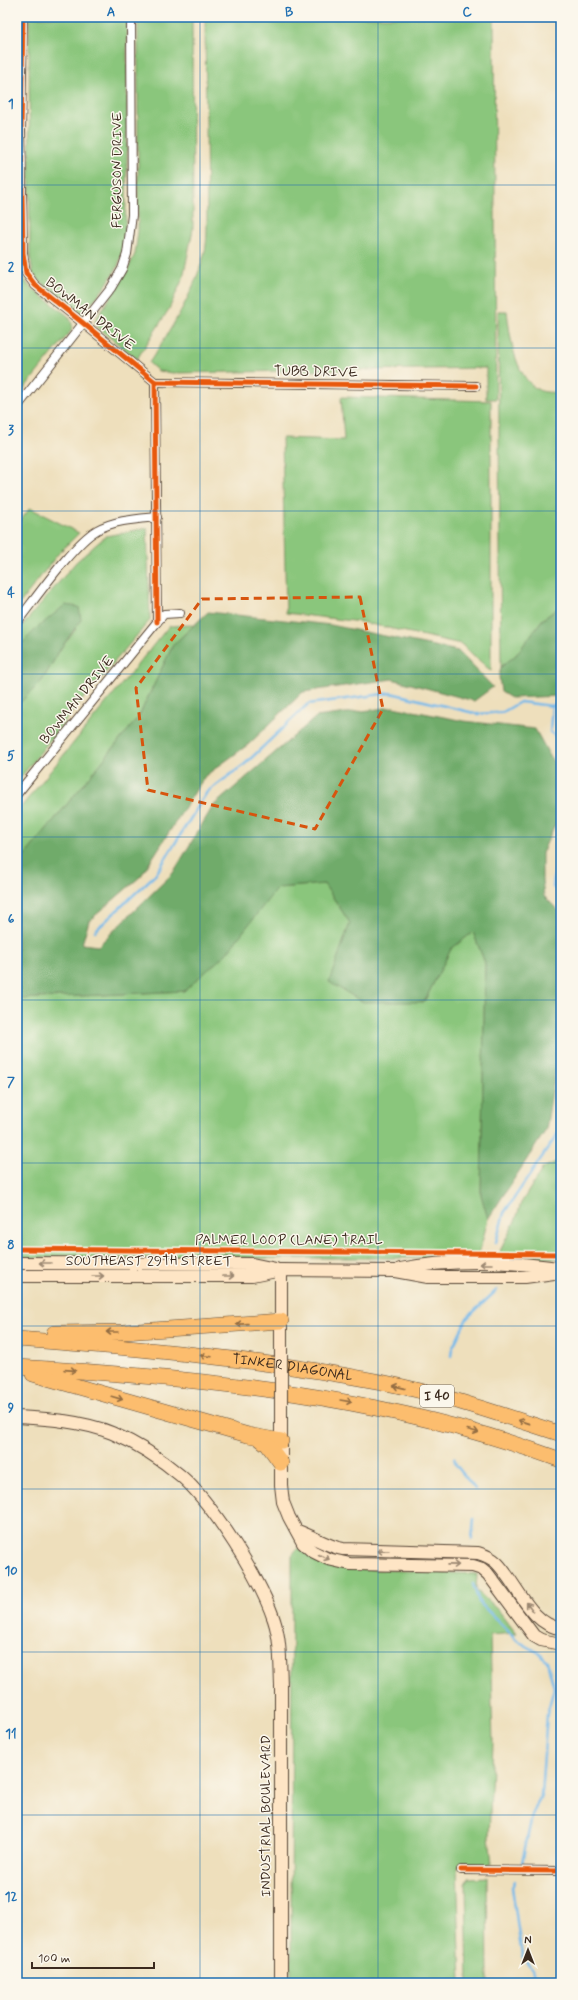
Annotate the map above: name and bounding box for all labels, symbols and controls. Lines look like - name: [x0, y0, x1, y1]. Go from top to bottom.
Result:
- text: A: [107, 4, 115, 21]
- text: B: [285, 4, 294, 21]
- text: C: [462, 4, 472, 21]
- text: 1: [8, 96, 14, 113]
- street label: FERGUSON DRIVE: [108, 112, 126, 228]
- text: 2: [8, 259, 15, 276]
- street label: BOWMAN DRIVE: [42, 274, 138, 355]
- street label: TUBB DRIVE: [274, 362, 358, 382]
- text: 3: [8, 422, 14, 439]
- text: 4: [7, 585, 15, 602]
- street label: BOWMAN DRIVE: [36, 652, 118, 748]
- text: 5: [7, 748, 15, 765]
- text: 6: [8, 911, 15, 928]
- text: 7: [7, 1074, 15, 1091]
- street label: PALMER LOOP (LANE) TRAIL: [195, 1231, 383, 1249]
- text: 8: [7, 1237, 15, 1254]
- street label: SOUTHEAST 29TH STREET: [66, 1252, 232, 1270]
- one-way arrow: [39, 1259, 52, 1267]
- one-way arrow: [480, 1260, 493, 1268]
- one-way arrow: [91, 1272, 104, 1280]
- one-way arrow: [221, 1272, 234, 1280]
- one-way arrow: [236, 1320, 249, 1327]
- one-way arrow: [106, 1328, 119, 1336]
- street label: TINKER DIAGONAL: [231, 1350, 354, 1386]
- one-way arrow: [200, 1352, 213, 1360]
- one-way arrow: [63, 1367, 76, 1374]
- one-way arrow: [393, 1382, 406, 1390]
- road number: I 40: [420, 1385, 454, 1407]
- one-way arrow: [110, 1395, 123, 1402]
- one-way arrow: [339, 1398, 352, 1406]
- text: 9: [8, 1400, 15, 1417]
- one-way arrow: [518, 1418, 531, 1425]
- one-way arrow: [466, 1428, 479, 1435]
- one-way arrow: [377, 1547, 390, 1555]
- one-way arrow: [318, 1554, 330, 1561]
- one-way arrow: [446, 1561, 459, 1569]
- text: 10: [4, 1563, 18, 1580]
- one-way arrow: [526, 1602, 534, 1613]
- text: 11: [5, 1726, 17, 1743]
- street label: INDUSTRIAL BOULEVARD: [257, 1735, 275, 1897]
- text: 12: [5, 1889, 17, 1906]
- north arrow: [508, 1930, 548, 1970]
- text: N: [524, 1934, 532, 1948]
- scale bar: [32, 1944, 154, 1970]
- text: 100 m: [38, 1951, 70, 1967]

